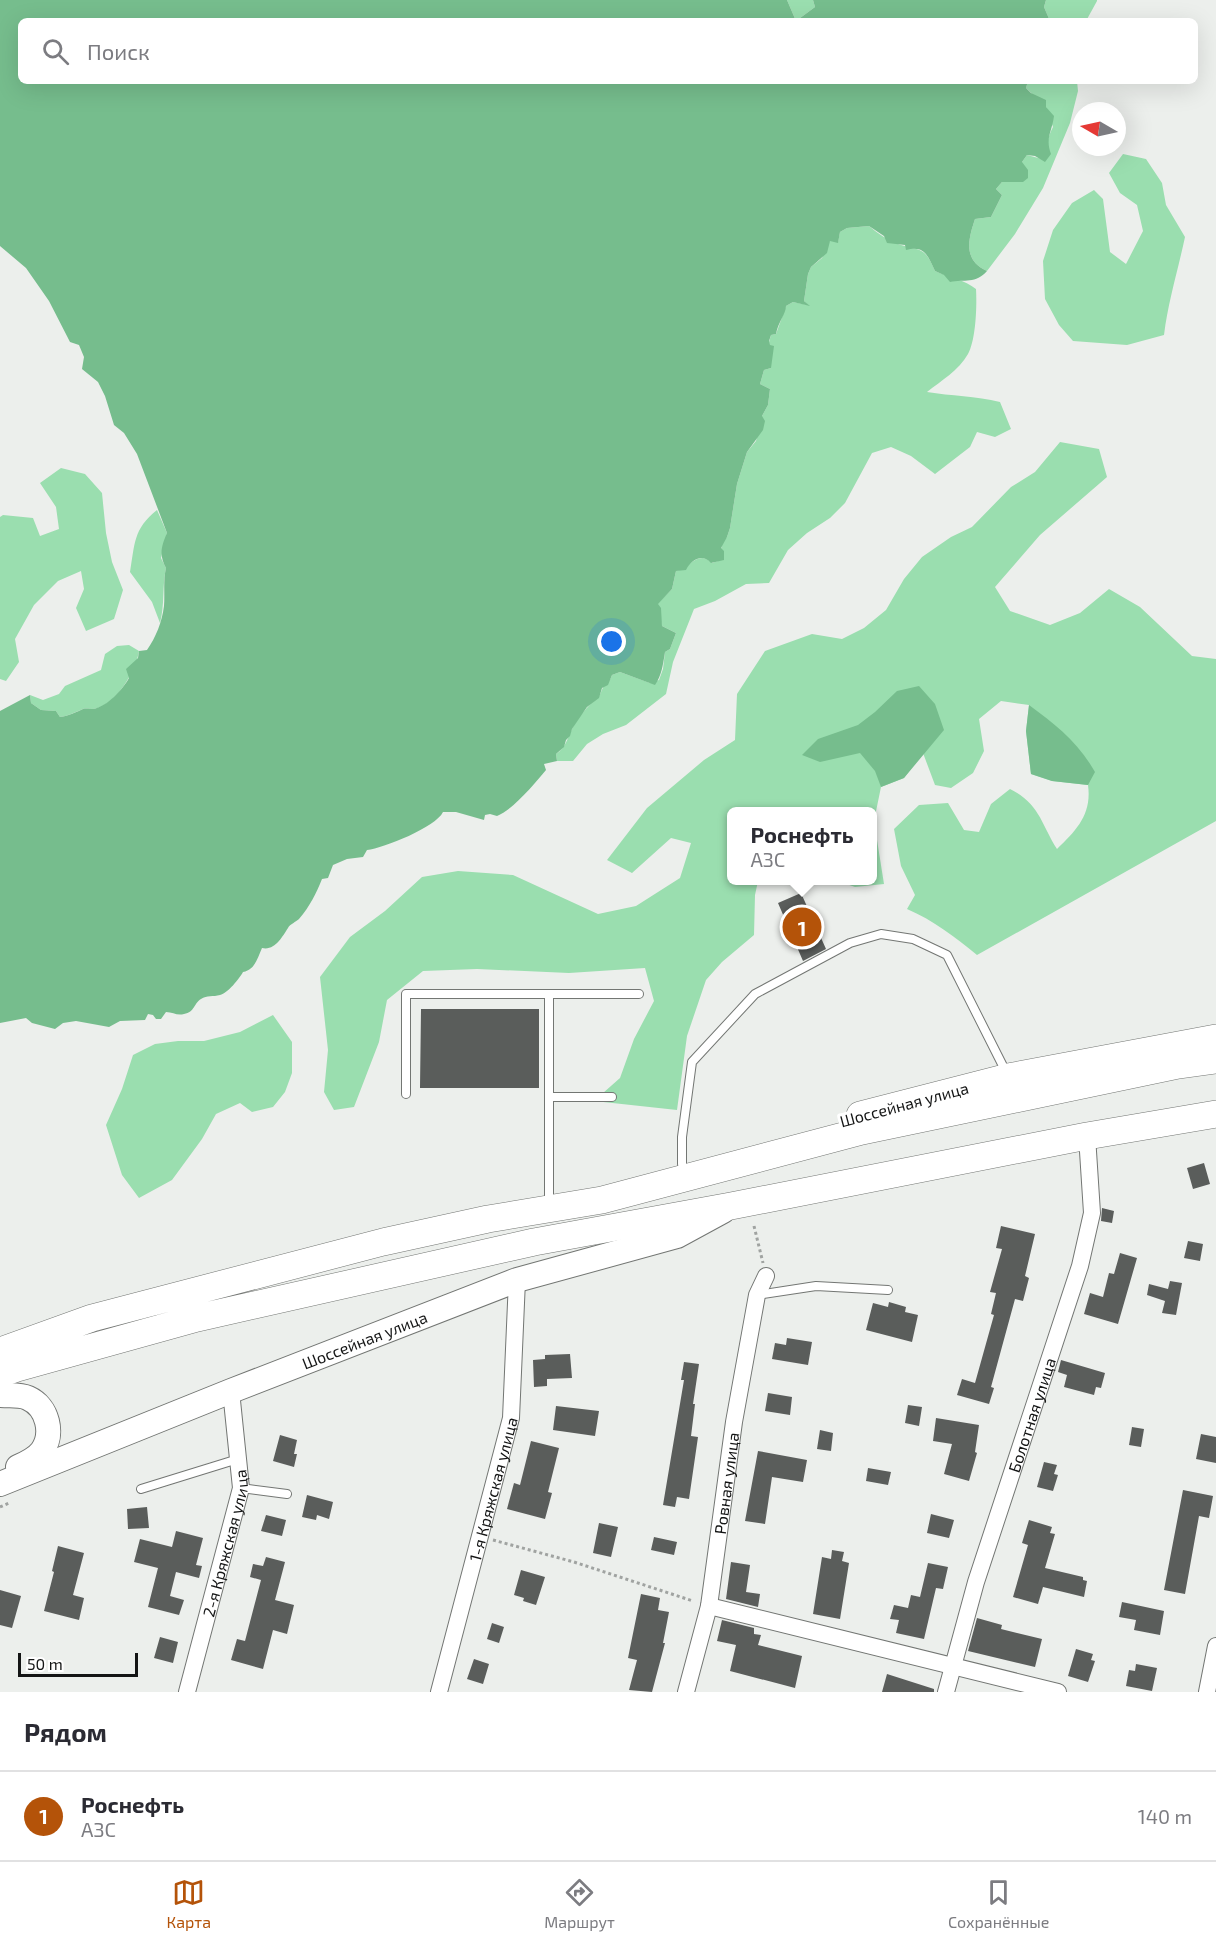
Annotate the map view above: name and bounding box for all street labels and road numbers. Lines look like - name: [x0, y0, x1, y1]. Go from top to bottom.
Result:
- street label: Шоссейная улица: [837, 1078, 971, 1131]
- street label: Шоссейная улица: [299, 1306, 430, 1372]
- street label: Болотная улица: [1003, 1355, 1059, 1475]
- street label: 1-я Кряжская улица: [464, 1415, 520, 1563]
- street label: Ровная улица: [709, 1431, 742, 1535]
- street label: 2-я Кряжская улица: [198, 1469, 250, 1619]

